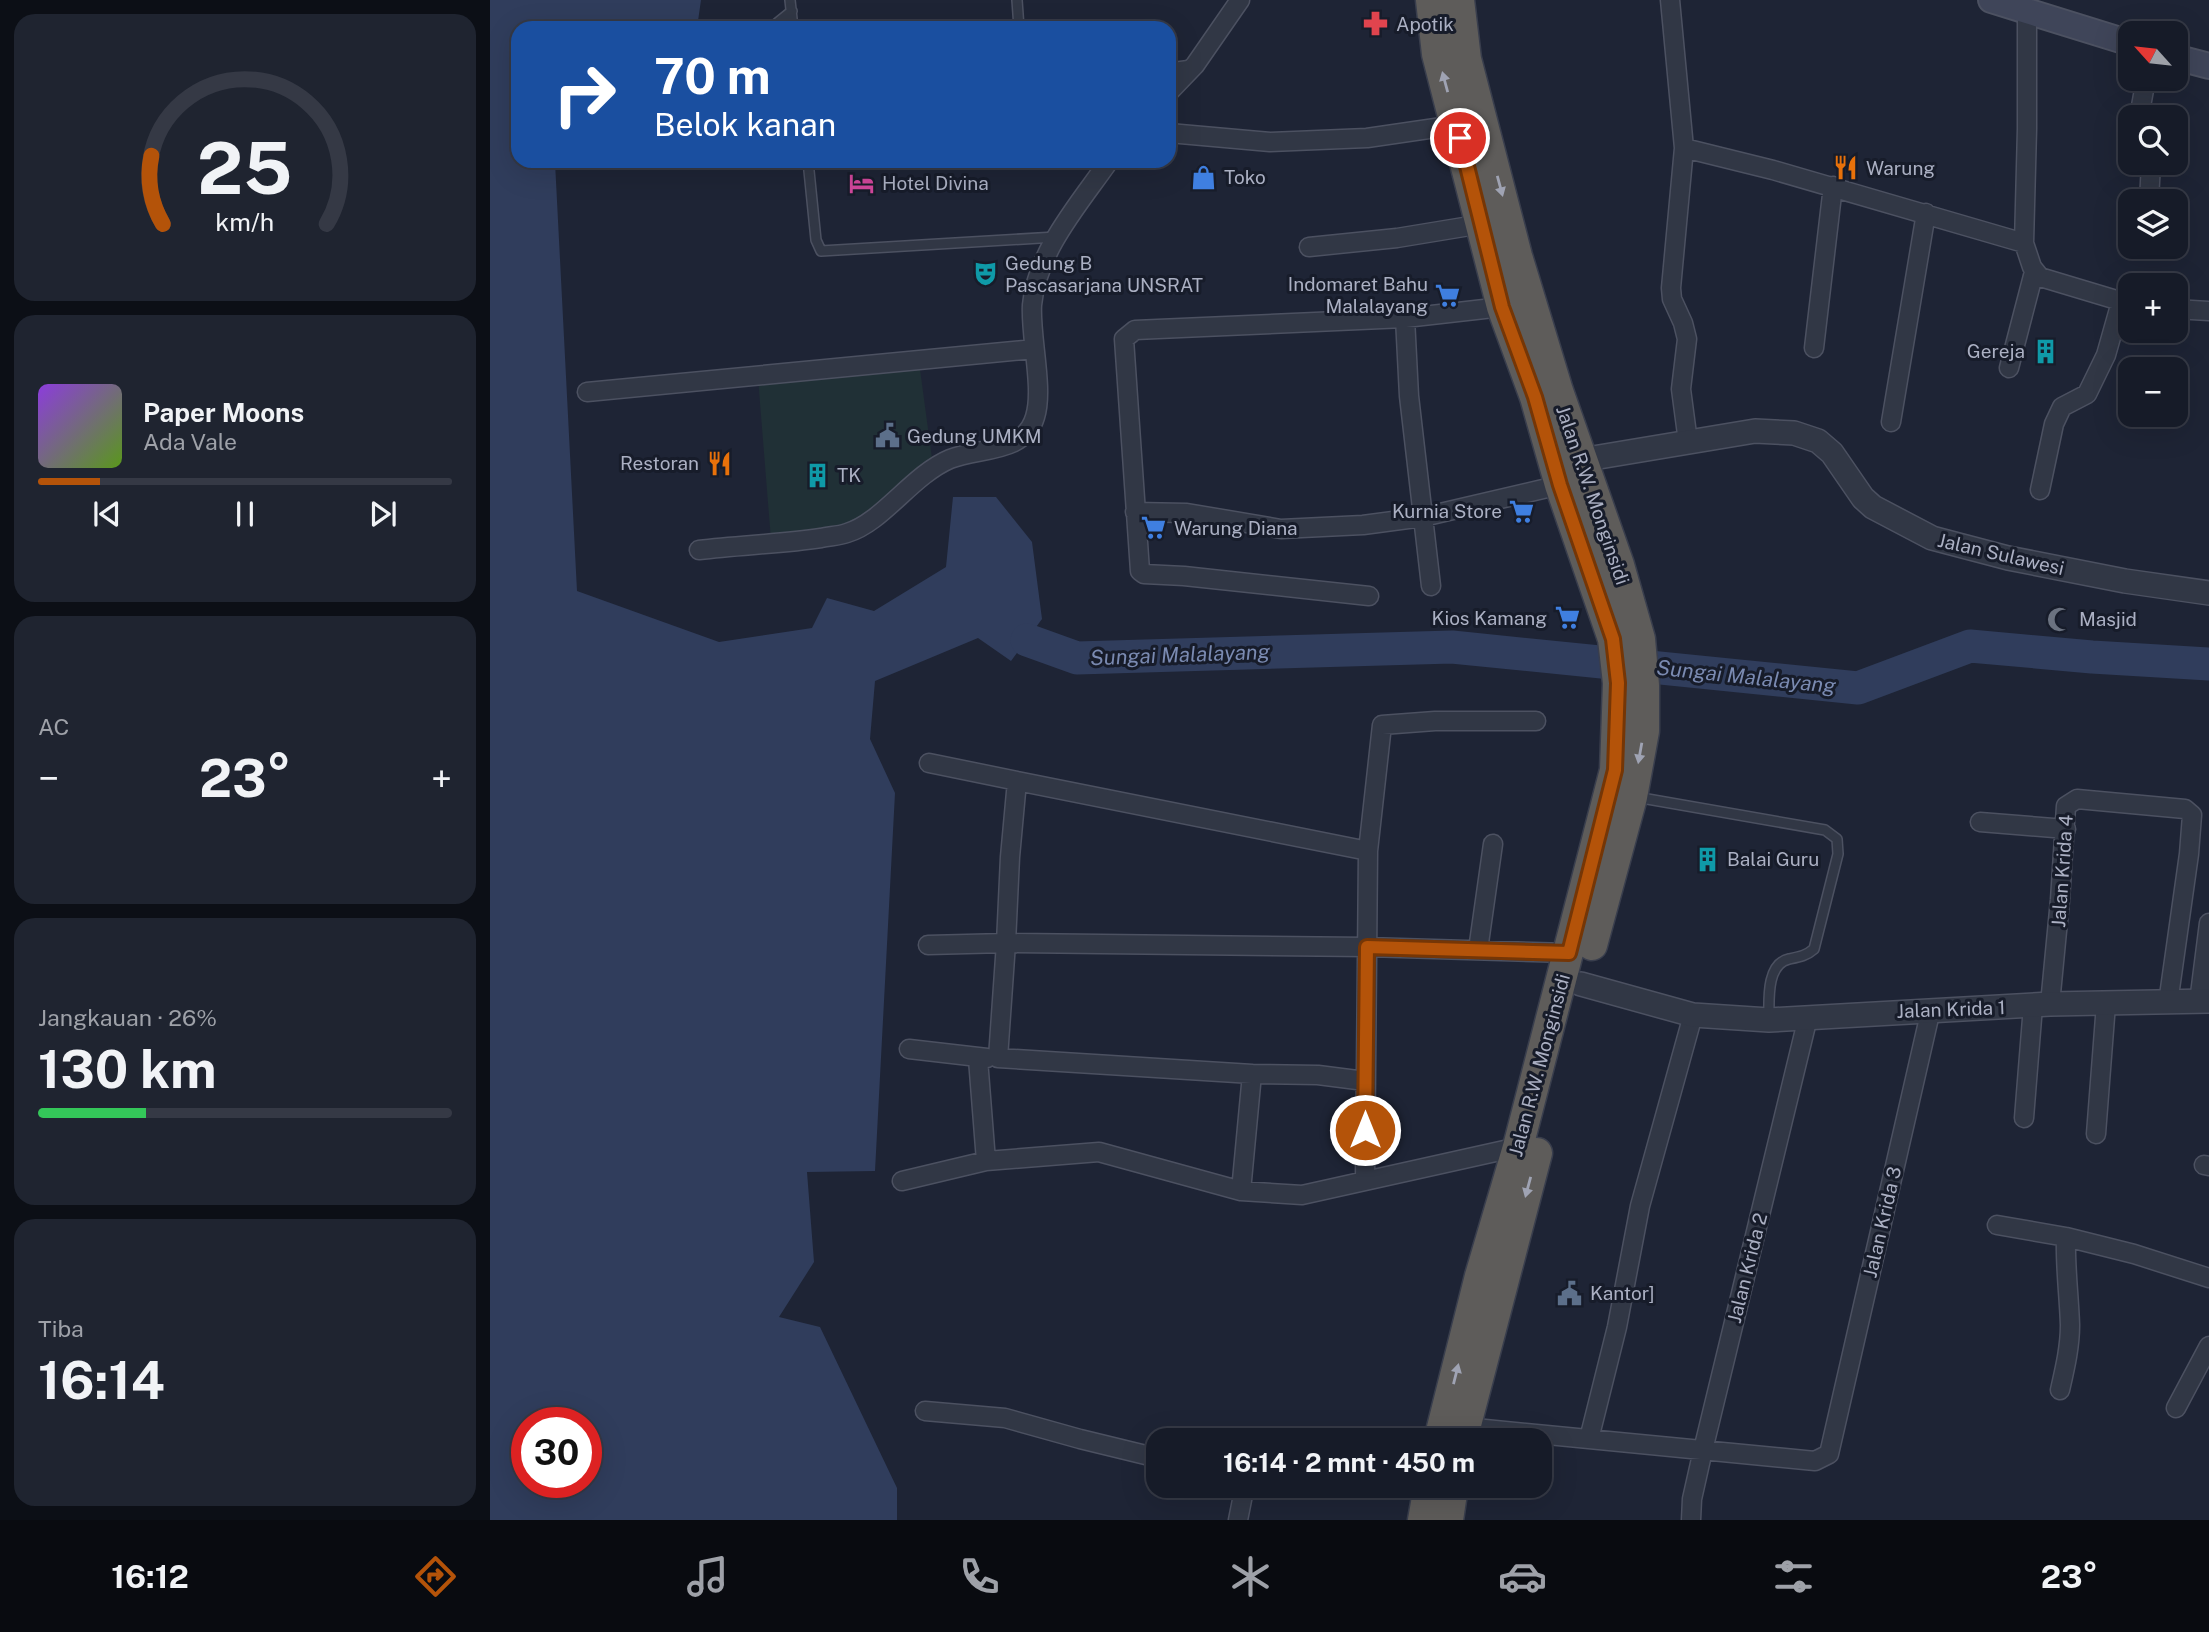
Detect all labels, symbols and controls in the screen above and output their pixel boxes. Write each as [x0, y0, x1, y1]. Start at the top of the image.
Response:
pharmacy icon: Apotik [1362, 10, 1390, 38]
place label: Apotik [1396, 13, 1454, 35]
north arrow [2118, 21, 2188, 91]
map controls [2118, 21, 2188, 427]
text: 70 m [654, 47, 771, 105]
icon: right [539, 49, 630, 140]
one-way arrow [1439, 71, 1449, 92]
button: search [2118, 105, 2188, 175]
text: Belok kanan [654, 106, 836, 143]
pin [1430, 108, 1490, 168]
icon: arrive [1441, 119, 1479, 157]
text: 25 [197, 125, 293, 210]
restaurant icon: Warung [1832, 154, 1860, 182]
place label: Warung [1866, 157, 1935, 179]
shop icon: Toko [1190, 163, 1218, 191]
place label: Toko [1224, 166, 1266, 188]
hotel icon: Hotel Divina [848, 169, 876, 197]
place label: Hotel Divina [882, 172, 989, 194]
one-way arrow [1495, 175, 1506, 197]
button: layers [2118, 189, 2188, 259]
text: km/h [216, 206, 274, 236]
place label: Gedung B Pascasarjana UNSRAT [1005, 252, 1203, 296]
theatre icon: Gedung B Pascasarjana UNSRAT [971, 260, 999, 288]
place label: Indomaret Bahu Malalayang [1288, 273, 1428, 317]
button: + [2118, 273, 2188, 343]
supermarket icon: Indomaret Bahu Malalayang [1434, 281, 1462, 309]
building icon: Gereja [2031, 337, 2059, 365]
place label: Gereja [1967, 340, 2025, 362]
button: − [2118, 357, 2188, 427]
text: Paper Moons [143, 397, 304, 428]
street label: Jalan R.W. Monginsidi [1552, 402, 1634, 588]
public building icon: Gedung UMKM [873, 422, 901, 450]
place label: Gedung UMKM [907, 425, 1042, 447]
text: Ada Vale [143, 428, 237, 455]
restaurant icon: Restoran [705, 449, 733, 477]
place label: Restoran [620, 452, 699, 474]
building icon: TK [803, 461, 831, 489]
place label: TK [837, 464, 861, 486]
icon: previous [88, 495, 126, 533]
icon: pause [226, 495, 264, 533]
icon: next [364, 495, 402, 533]
supermarket icon: Kurnia Store [1508, 497, 1536, 525]
place label: Kurnia Store [1392, 500, 1502, 522]
supermarket icon: Warung Diana [1140, 514, 1168, 542]
place label: Warung Diana [1174, 517, 1298, 539]
street label: Jalan Sulawesi [1936, 529, 2066, 579]
supermarket icon: Kios Kamang [1553, 604, 1581, 632]
mosque icon: Masjid [2045, 605, 2073, 633]
place label: Kios Kamang [1431, 607, 1547, 629]
place label: Masjid [2079, 608, 2137, 630]
water label: Sungai Malalayang [1090, 639, 1271, 670]
water label: Sungai Malalayang [1655, 655, 1837, 698]
text: AC [38, 713, 69, 740]
one-way arrow [1634, 742, 1645, 764]
text: 23° [199, 748, 291, 809]
text: − [38, 756, 59, 801]
text: + [431, 756, 452, 801]
street label: Jalan Krida 4 [2047, 814, 2077, 928]
building icon: Balai Guru [1693, 845, 1721, 873]
place label: Balai Guru [1727, 848, 1819, 870]
street label: Jalan R.W. Monginsidi [1504, 971, 1574, 1159]
street label: Jalan Krida 1 [1896, 996, 2006, 1022]
text: Jangkauan · 26% [38, 1004, 217, 1031]
text: 130 km [38, 1039, 217, 1100]
position arrow [1328, 1093, 1402, 1167]
street label: Jalan Krida 3 [1859, 1164, 1905, 1280]
one-way arrow [1522, 1176, 1533, 1198]
street label: Jalan Krida 2 [1723, 1211, 1771, 1325]
public building icon: Kantor] [1556, 1279, 1584, 1307]
place label: Kantor] [1590, 1282, 1655, 1304]
text: Tiba [38, 1315, 84, 1342]
text: 16:14 [38, 1350, 165, 1411]
one-way arrow [1450, 1363, 1461, 1385]
speed limit sign: 30 [511, 1407, 602, 1498]
text: 16:14 · 2 mnt · 450 m [1223, 1447, 1475, 1478]
icon: directions [411, 1552, 460, 1601]
icon: music [683, 1552, 732, 1601]
icon: phone [955, 1552, 1004, 1601]
icon: climate [1226, 1552, 1275, 1601]
icon: car [1498, 1552, 1547, 1601]
icon: filters [1769, 1552, 1818, 1601]
text: 16:12 [111, 1558, 189, 1595]
text: 23° [2041, 1558, 2098, 1595]

